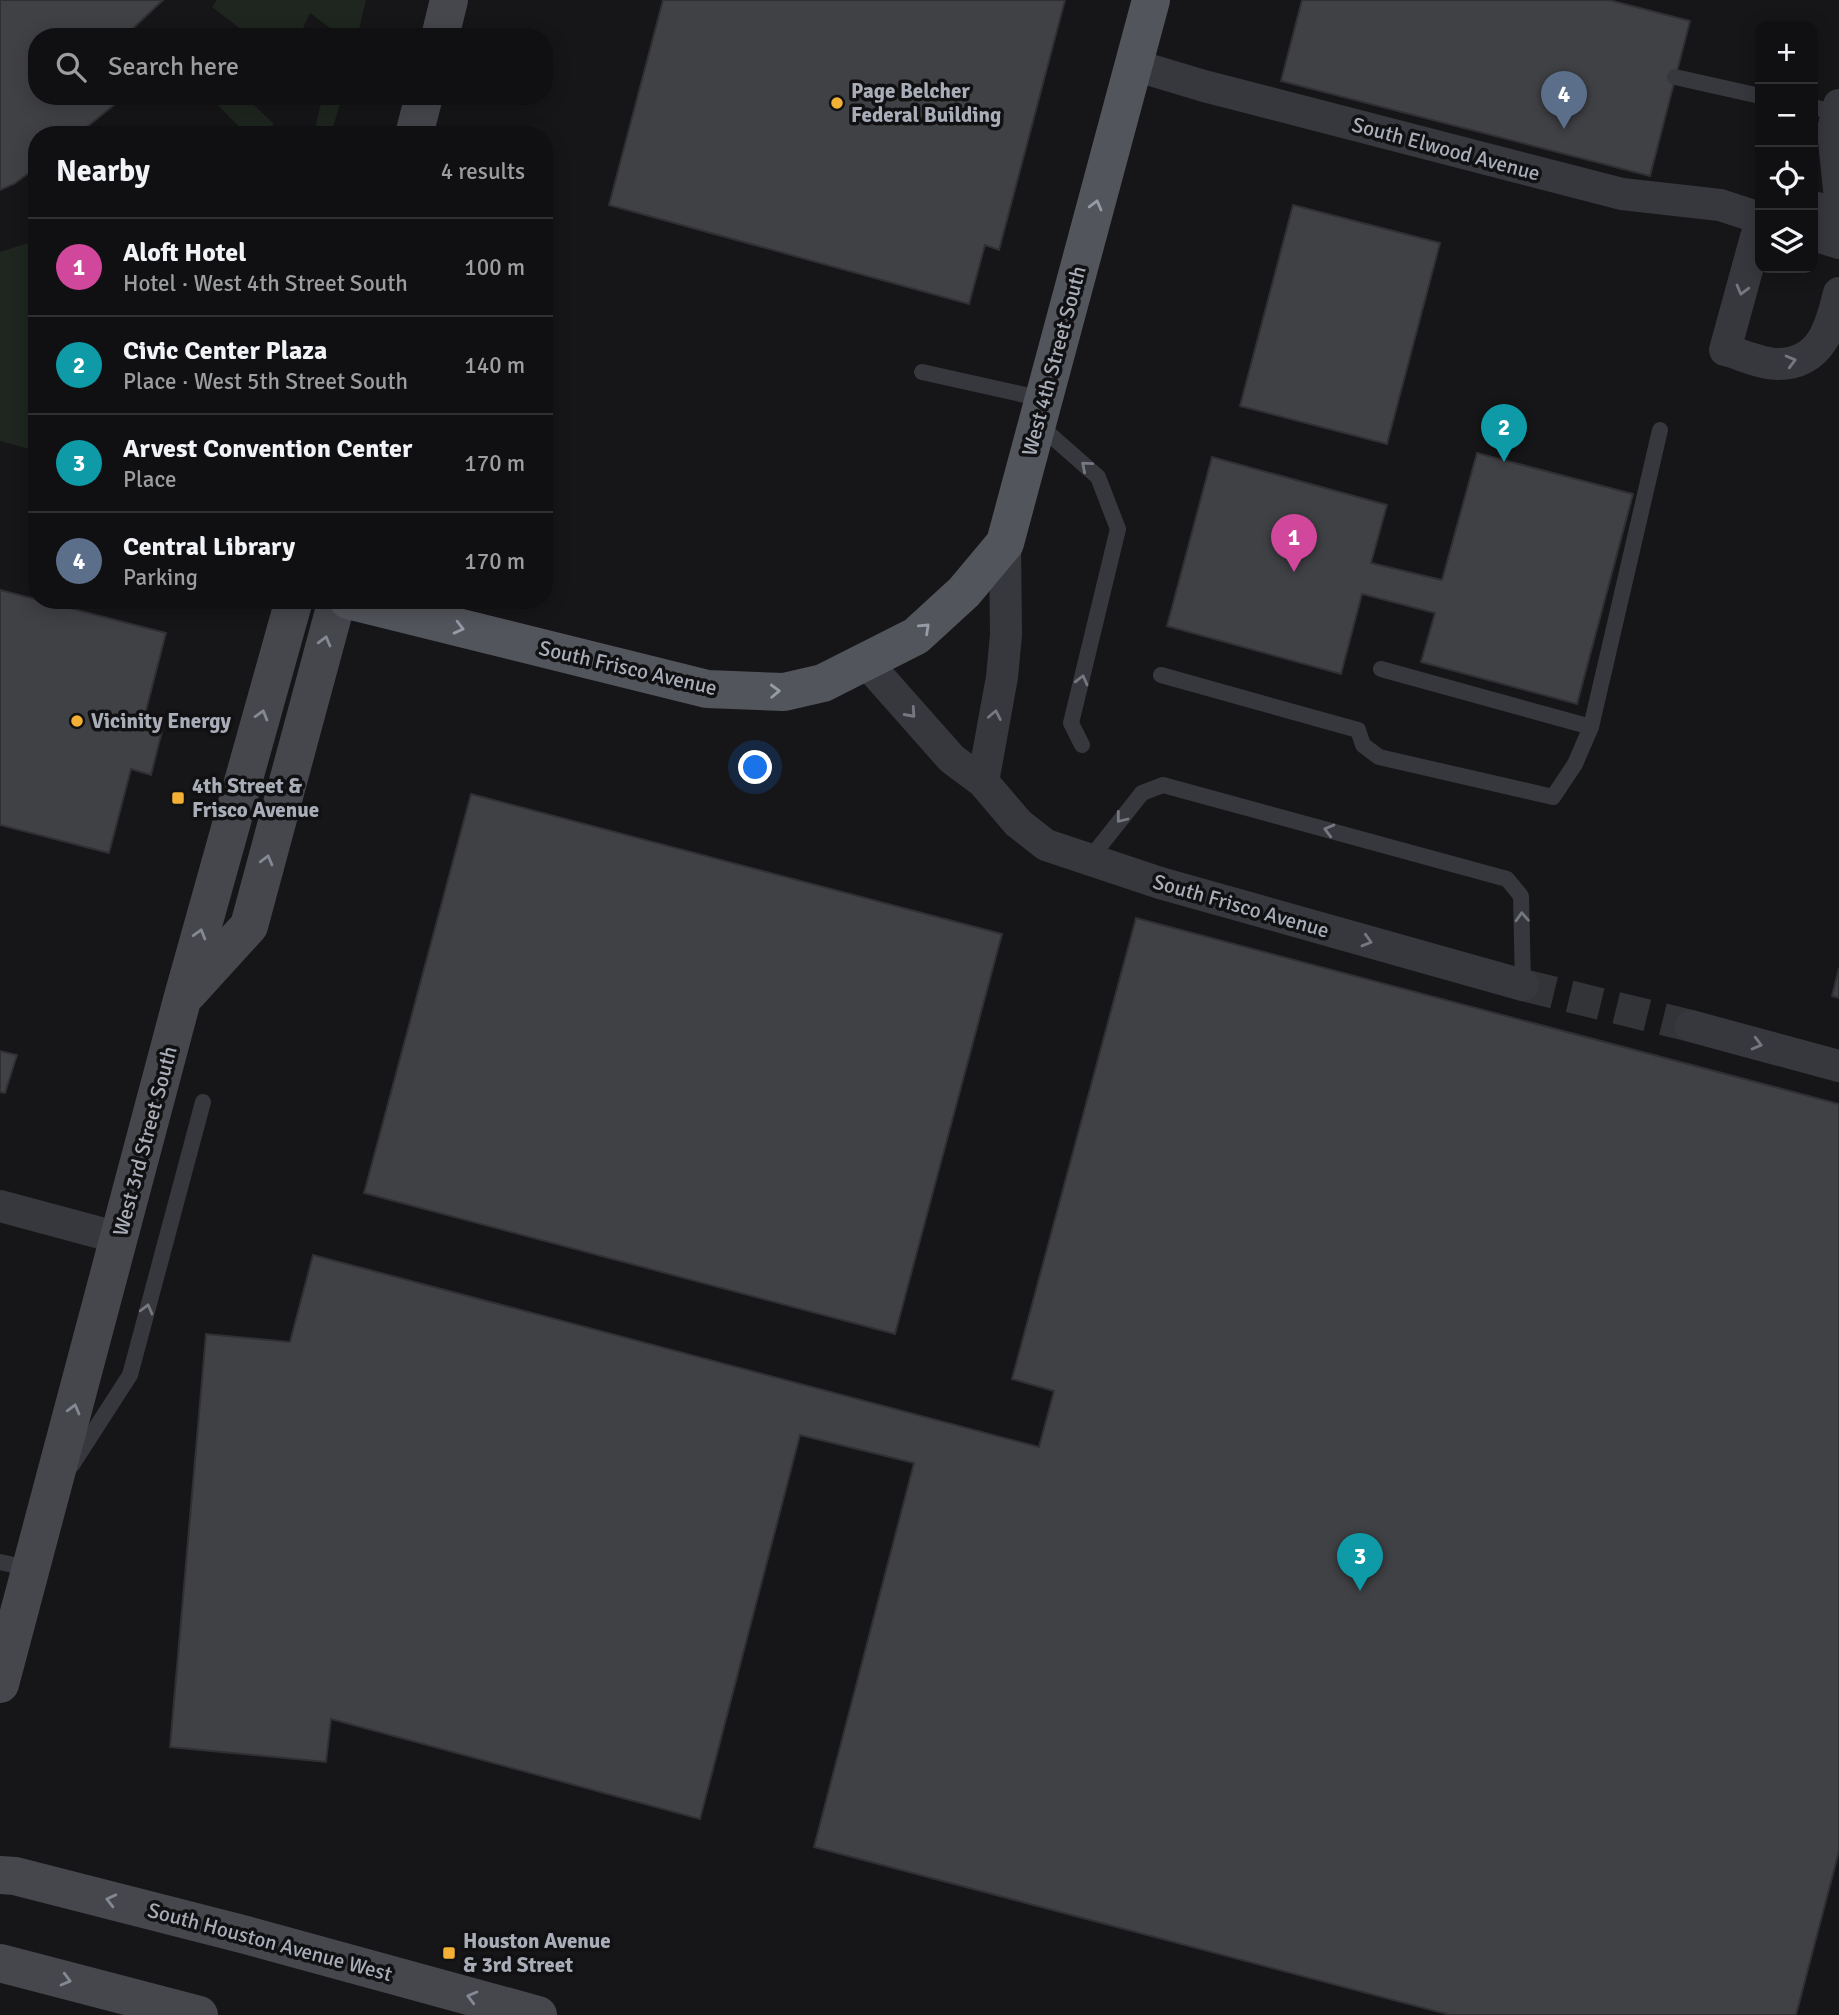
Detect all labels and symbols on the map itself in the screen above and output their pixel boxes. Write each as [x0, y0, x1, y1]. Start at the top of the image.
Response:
pin: 4 [1541, 71, 1587, 129]
place label: Page Belcher Federal Building [851, 78, 1001, 128]
marker: Page Belcher Federal Building [829, 95, 845, 111]
street label: South Elwood Avenue [1349, 111, 1543, 187]
one-way arrow [1087, 199, 1102, 211]
street label: West 4th Street South [1016, 263, 1092, 459]
one-way arrow [1736, 284, 1750, 296]
one-way arrow [1784, 355, 1796, 369]
pin: 2 [1481, 404, 1527, 462]
one-way arrow [1081, 462, 1094, 474]
pin: 1 [1271, 514, 1317, 572]
one-way arrow [453, 620, 465, 634]
one-way arrow [917, 624, 930, 636]
one-way arrow [317, 635, 332, 647]
street label: South Frisco Avenue [536, 635, 720, 701]
one-way arrow [1074, 674, 1088, 686]
one-way arrow [770, 684, 781, 699]
one-way arrow [903, 705, 915, 718]
place label: Vicinity Energy [91, 708, 232, 734]
one-way arrow [254, 709, 268, 721]
one-way arrow [987, 709, 1002, 721]
marker: Vicinity Energy [69, 713, 85, 729]
your location [738, 750, 772, 784]
place label: 4th Street & Frisco Avenue [192, 773, 319, 823]
marker: 4th Street & Frisco Avenue [170, 790, 186, 806]
one-way arrow [1116, 810, 1129, 823]
one-way arrow [1323, 824, 1335, 838]
one-way arrow [259, 855, 273, 867]
street label: South Frisco Avenue [1150, 868, 1332, 944]
one-way arrow [1515, 911, 1530, 922]
one-way arrow [192, 928, 207, 940]
one-way arrow [1361, 933, 1373, 948]
one-way arrow [1750, 1035, 1762, 1050]
street label: West 3rd Street South [107, 1043, 183, 1239]
one-way arrow [139, 1303, 154, 1315]
one-way arrow [66, 1403, 80, 1415]
pin: 3 [1337, 1533, 1383, 1591]
one-way arrow [105, 1894, 117, 1908]
street label: South Houston Avenue West [145, 1897, 395, 1987]
place label: Houston Avenue & 3rd Street [463, 1928, 611, 1978]
marker: Houston Avenue & 3rd Street [441, 1945, 457, 1961]
one-way arrow [60, 1972, 72, 1986]
one-way arrow [467, 1991, 479, 2005]

